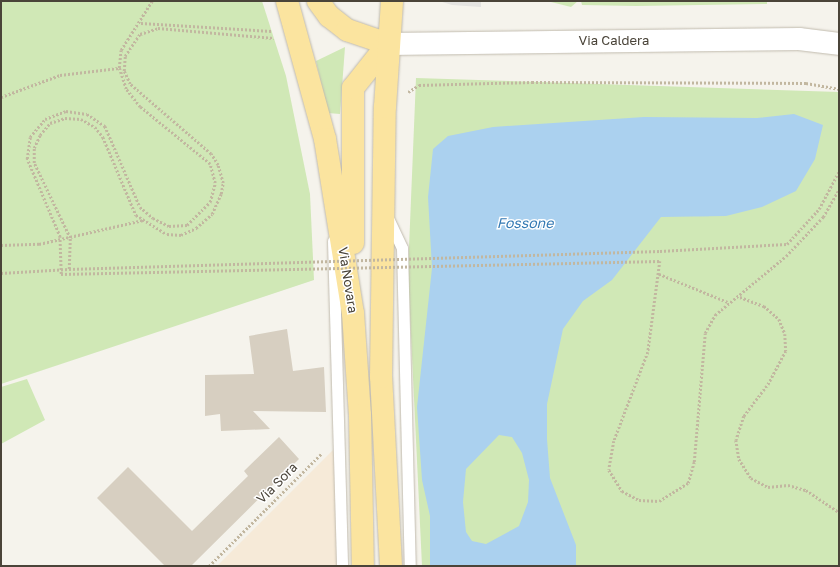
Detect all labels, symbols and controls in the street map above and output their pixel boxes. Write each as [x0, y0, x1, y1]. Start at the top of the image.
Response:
street label: Via Caldera [579, 32, 649, 48]
water label: Fossone [497, 215, 553, 231]
street label: Via Novara [335, 246, 361, 314]
street label: Via Sora [253, 459, 301, 507]

